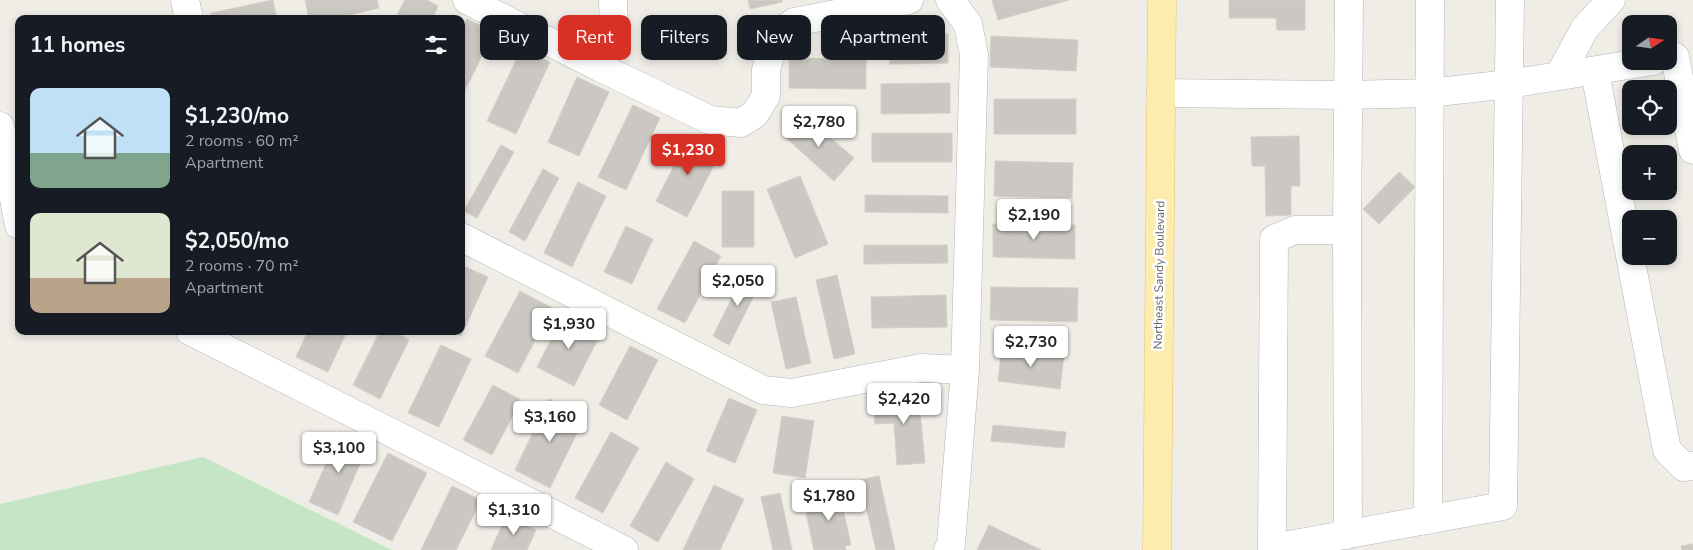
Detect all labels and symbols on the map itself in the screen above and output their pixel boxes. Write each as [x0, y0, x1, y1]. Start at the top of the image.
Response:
north arrow [1622, 15, 1678, 70]
pin: $2,780 [778, 106, 860, 148]
pin: $1,230 [647, 134, 729, 176]
pin: $2,190 [993, 198, 1075, 241]
street label: Northeast Sandy Boulevard [1150, 201, 1168, 349]
pin: $2,050 [697, 264, 779, 307]
pin: $1,930 [528, 308, 610, 350]
pin: $2,730 [990, 326, 1072, 368]
pin: $2,420 [863, 382, 945, 425]
pin: $3,160 [509, 400, 591, 443]
pin: $3,100 [298, 432, 380, 474]
pin: $1,780 [788, 480, 870, 522]
pin: $1,310 [473, 494, 555, 536]

